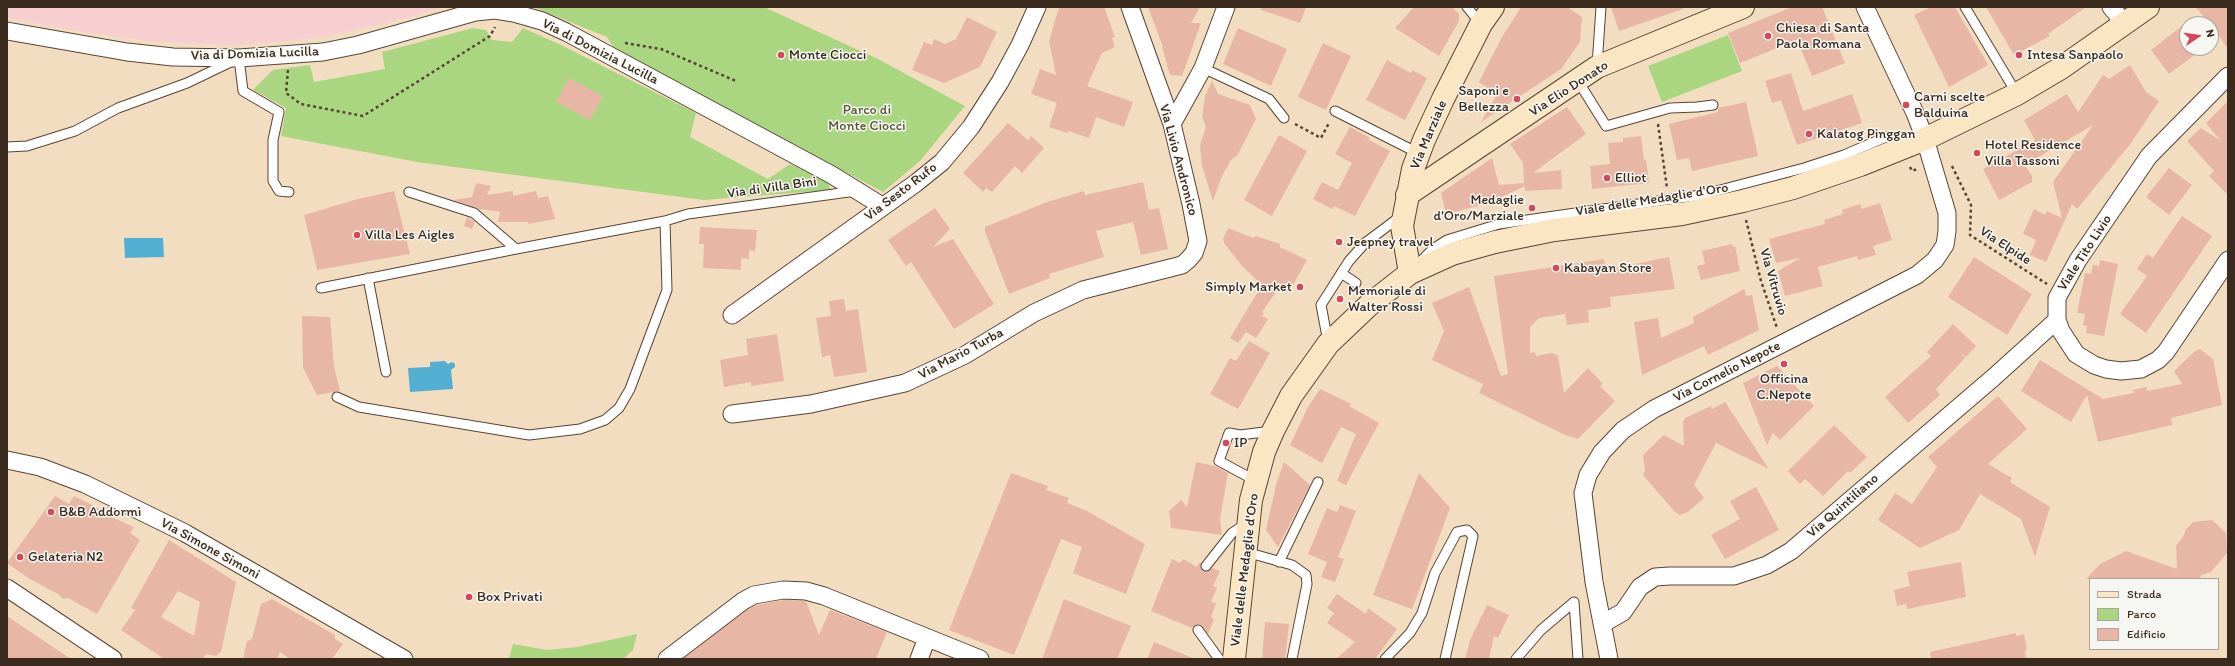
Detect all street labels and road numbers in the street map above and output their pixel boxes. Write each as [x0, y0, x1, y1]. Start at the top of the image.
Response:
street label: Via di Domizia Lucilla [539, 15, 661, 89]
street label: Via di Domizia Lucilla [190, 43, 320, 65]
street label: Via Elio Donato [1526, 57, 1612, 121]
street label: Via Marziale [1407, 98, 1451, 172]
street label: Via Livio Andronico [1155, 102, 1201, 218]
street label: Via Sesto Rufo [861, 159, 941, 225]
street label: Via di Villa Bini [726, 173, 818, 203]
street label: Viale delle Medaglie d'Oro [1574, 180, 1730, 220]
street label: Viale Tito Livio [2054, 212, 2116, 294]
street label: Via Elpide [1976, 223, 2034, 269]
street label: Via Vitruvio [1755, 246, 1791, 318]
street label: Via Mario Turba [916, 325, 1006, 383]
street label: Via Cornelio Nepote [1671, 338, 1783, 406]
street label: Via Quintiliano [1804, 470, 1882, 542]
street label: Viale delle Medaglie d'Oro [1227, 492, 1263, 648]
street label: Via Simone Simoni [157, 515, 263, 583]

